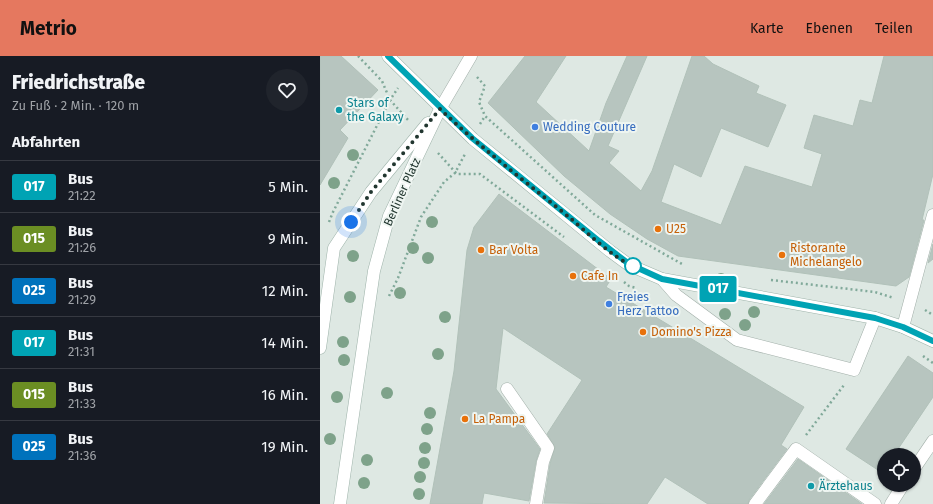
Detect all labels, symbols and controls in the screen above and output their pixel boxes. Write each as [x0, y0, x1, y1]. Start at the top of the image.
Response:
text: Metrio [20, 17, 77, 40]
text: Karte [750, 20, 784, 37]
text: Ebenen [806, 20, 853, 37]
text: Teilen [875, 20, 913, 37]
button: heart [266, 69, 308, 111]
text: Friedrichstraße [12, 71, 145, 94]
place label: Stars of the Galaxy [347, 96, 404, 124]
text: Zu Fuß · 2 Min. · 120 m [12, 98, 139, 113]
marker: Stars of the Galaxy [334, 105, 344, 115]
place label: Wedding Couture [543, 120, 636, 134]
marker: Wedding Couture [530, 122, 540, 132]
text: Abfahrten [12, 133, 80, 151]
street label: Berliner Platz [381, 156, 423, 228]
text: Bus [68, 170, 93, 188]
text: 017 [24, 178, 44, 195]
text: 5 Min. [268, 178, 308, 196]
text: 21:22 [68, 188, 96, 203]
your location [341, 212, 361, 232]
text: Bus [68, 222, 93, 240]
place label: U25 [666, 222, 686, 236]
marker: U25 [653, 224, 663, 234]
text: 015 [23, 230, 45, 247]
text: 9 Min. [268, 230, 308, 248]
text: 21:26 [68, 240, 96, 255]
place label: Ristorante Michelangelo [790, 241, 862, 269]
place label: Bar Volta [489, 243, 538, 257]
marker: Bar Volta [476, 245, 486, 255]
marker: Ristorante Michelangelo [777, 250, 787, 260]
unlabelled marker [624, 257, 642, 275]
place label: Cafe In [581, 269, 618, 283]
marker: Cafe In [568, 271, 578, 281]
text: Bus [68, 274, 93, 292]
line badge: 017 [695, 276, 741, 302]
text: 017 [708, 280, 728, 297]
text: 025 [23, 282, 45, 299]
text: 12 Min. [262, 282, 308, 300]
place label: Freies Herz Tattoo [617, 290, 679, 318]
text: 21:29 [68, 292, 96, 307]
marker: Freies Herz Tattoo [604, 299, 614, 309]
place label: Domino's Pizza [651, 325, 732, 339]
text: Bus [68, 326, 93, 344]
marker: Domino's Pizza [638, 327, 648, 337]
text: 017 [24, 334, 44, 351]
text: 14 Min. [261, 334, 308, 352]
text: 21:31 [68, 344, 95, 359]
text: Bus [68, 378, 93, 396]
text: 015 [23, 386, 45, 403]
text: 16 Min. [261, 386, 308, 404]
text: 21:33 [68, 396, 96, 411]
place label: La Pampa [473, 412, 525, 426]
marker: La Pampa [460, 414, 470, 424]
text: Bus [68, 430, 93, 448]
text: 025 [23, 438, 45, 455]
text: 19 Min. [261, 438, 308, 456]
text: 21:36 [68, 448, 96, 463]
map controls [877, 448, 921, 492]
button: locate [877, 448, 921, 492]
place label: Ärztehaus [819, 478, 873, 493]
marker: Ärztehaus [806, 481, 816, 491]

